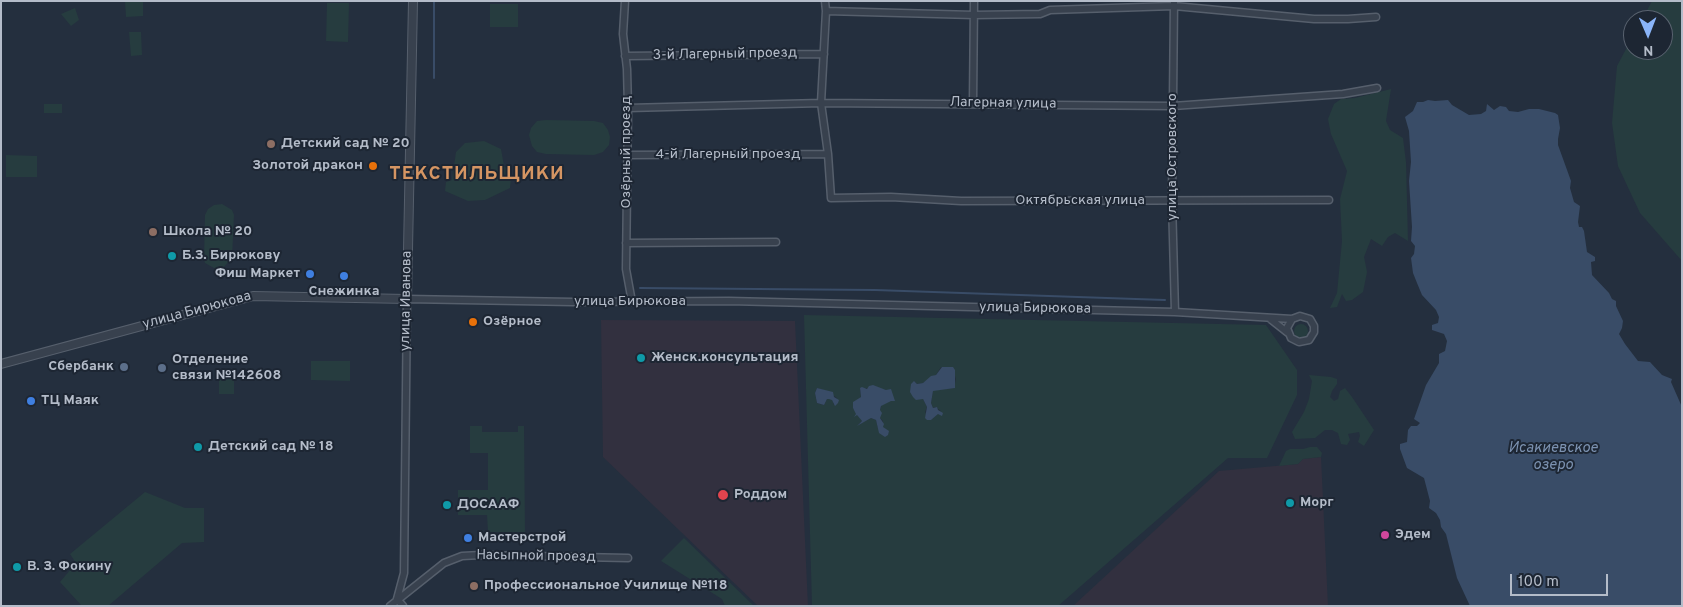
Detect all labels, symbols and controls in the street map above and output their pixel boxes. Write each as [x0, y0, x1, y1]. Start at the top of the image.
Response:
north arrow [1623, 10, 1673, 60]
text: N [1643, 41, 1653, 58]
street label: 3-й Лагерный проезд [653, 45, 797, 65]
street label: улица Островского [1165, 93, 1181, 221]
street label: Лагерная улица [949, 95, 1057, 113]
street label: Озёрный проезд [619, 96, 635, 208]
place label: Детский сад № 20 [281, 136, 410, 152]
marker: Детский сад № 20 [265, 138, 277, 150]
street label: 4-й Лагерный проезд [656, 147, 800, 163]
place label: Золотой дракон [252, 158, 363, 174]
marker: Золотой дракон [367, 160, 379, 172]
district label: ТЕКСТИЛЬЩИКИ [388, 164, 566, 186]
street label: Октябрьская улица [1015, 193, 1145, 209]
place label: Школа № 20 [163, 224, 252, 240]
marker: Школа № 20 [147, 226, 159, 238]
place label: Б.З. Бирюкову [182, 248, 280, 264]
marker: Б.З. Бирюкову [166, 250, 178, 262]
street label: улица Иванова [398, 251, 416, 351]
place label: Фиш Маркет [215, 266, 300, 282]
marker: Фиш Маркет [304, 268, 316, 280]
marker: Снежинка [338, 270, 350, 282]
place label: Снежинка [308, 284, 380, 300]
street label: улица Бирюкова [141, 288, 253, 334]
street label: улица Бирюкова [574, 294, 686, 310]
street label: улица Бирюкова [979, 300, 1091, 318]
place label: Озёрное [483, 314, 541, 330]
marker: Озёрное [467, 316, 479, 328]
place label: Женск.консультация [651, 350, 799, 366]
place label: Отделение связи №142608 [172, 352, 281, 384]
marker: Женск.консультация [635, 352, 647, 364]
place label: Сбербанк [48, 359, 114, 375]
marker: Сбербанк [118, 361, 130, 373]
marker: Отделение связи №142608 [156, 362, 168, 374]
place label: ТЦ Маяк [41, 393, 99, 409]
marker: ТЦ Маяк [25, 395, 37, 407]
place label: Детский сад № 18 [208, 439, 333, 455]
water label: Исакиевское озеро [1508, 440, 1598, 475]
marker: Детский сад № 18 [192, 441, 204, 453]
place label: Роддом [734, 487, 787, 503]
marker: Роддом [716, 488, 730, 502]
place label: Морг [1300, 495, 1334, 511]
place label: ДОСААФ [457, 497, 519, 513]
marker: Морг [1284, 497, 1296, 509]
marker: ДОСААФ [441, 499, 453, 511]
place label: Эдем [1395, 527, 1431, 543]
marker: Эдем [1379, 529, 1391, 541]
place label: Мастерстрой [478, 530, 566, 546]
marker: Мастерстрой [462, 532, 474, 544]
street label: Насыпной проезд [476, 548, 596, 566]
place label: В. З. Фокину [27, 559, 112, 575]
marker: В. З. Фокину [11, 561, 23, 573]
scale bar [1513, 564, 1610, 596]
text: 100 m [1518, 573, 1559, 592]
place label: Профессиональное Училище №118 [484, 578, 727, 594]
marker: Профессиональное Училище №118 [468, 580, 480, 592]

